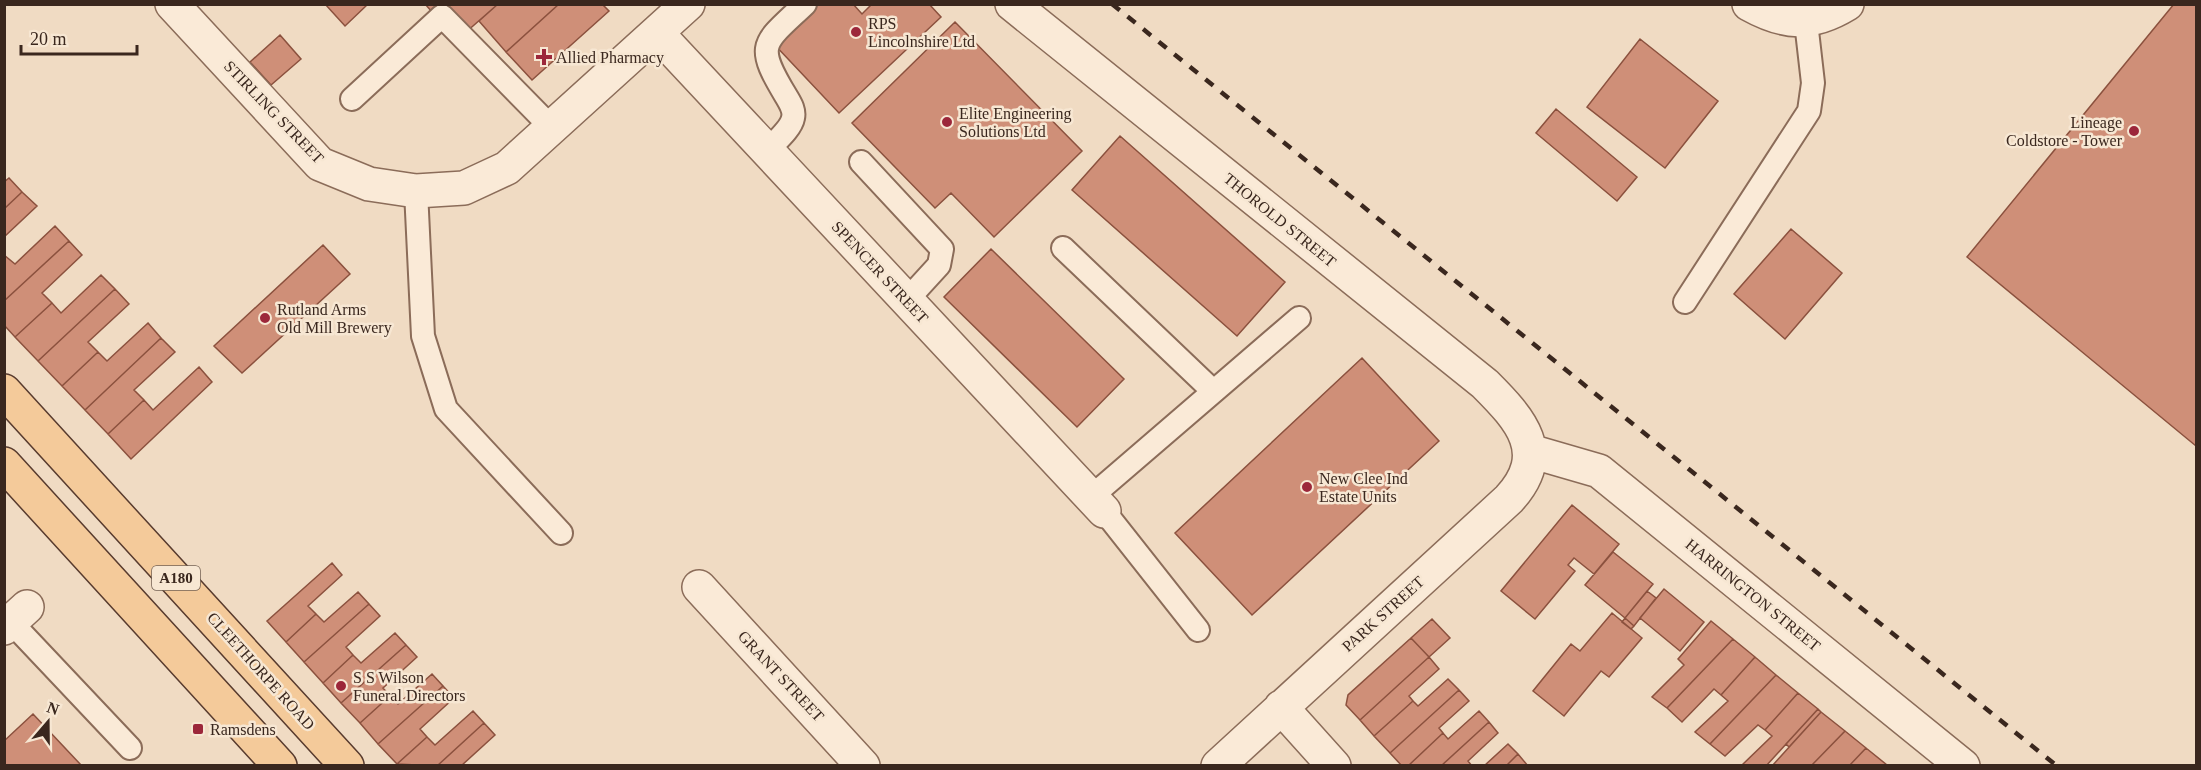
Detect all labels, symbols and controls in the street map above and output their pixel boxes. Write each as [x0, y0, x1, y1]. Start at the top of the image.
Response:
place label: RPS Lincolnshire Ltd [868, 15, 975, 50]
scale bar [21, 18, 136, 56]
marker: RPS Lincolnshire Ltd [849, 25, 863, 39]
text: 20 m [30, 29, 67, 49]
place label: Allied Pharmacy [556, 49, 664, 67]
marker: Allied Pharmacy [537, 50, 551, 64]
street label: STIRLING STREET [221, 57, 327, 167]
place label: Elite Engineering Solutions Ltd [959, 105, 1071, 140]
place label: Lineage Coldstore - Tower [2006, 114, 2123, 149]
marker: Elite Engineering Solutions Ltd [940, 115, 954, 129]
marker: Lineage Coldstore - Tower [2127, 124, 2141, 138]
street label: THOROLD STREET [1221, 170, 1340, 271]
street label: SPENCER STREET [828, 218, 932, 327]
place label: Rutland Arms Old Mill Brewery [277, 301, 392, 337]
marker: Rutland Arms Old Mill Brewery [258, 311, 272, 325]
place label: New Clee Ind Estate Units [1319, 470, 1408, 505]
marker: New Clee Ind Estate Units [1300, 480, 1314, 494]
street label: HARRINGTON STREET [1682, 535, 1824, 655]
road number: A180 [152, 566, 200, 590]
street label: PARK STREET [1339, 573, 1427, 655]
street label: CLEETHORPE ROAD [204, 609, 318, 733]
street label: GRANT STREET [735, 627, 827, 725]
place label: S S Wilson Funeral Directors [353, 669, 465, 704]
marker: S S Wilson Funeral Directors [334, 679, 348, 693]
north arrow [18, 692, 78, 752]
text: N [45, 698, 62, 718]
place label: Ramsdens [210, 721, 276, 738]
marker: Ramsdens [191, 722, 205, 736]

